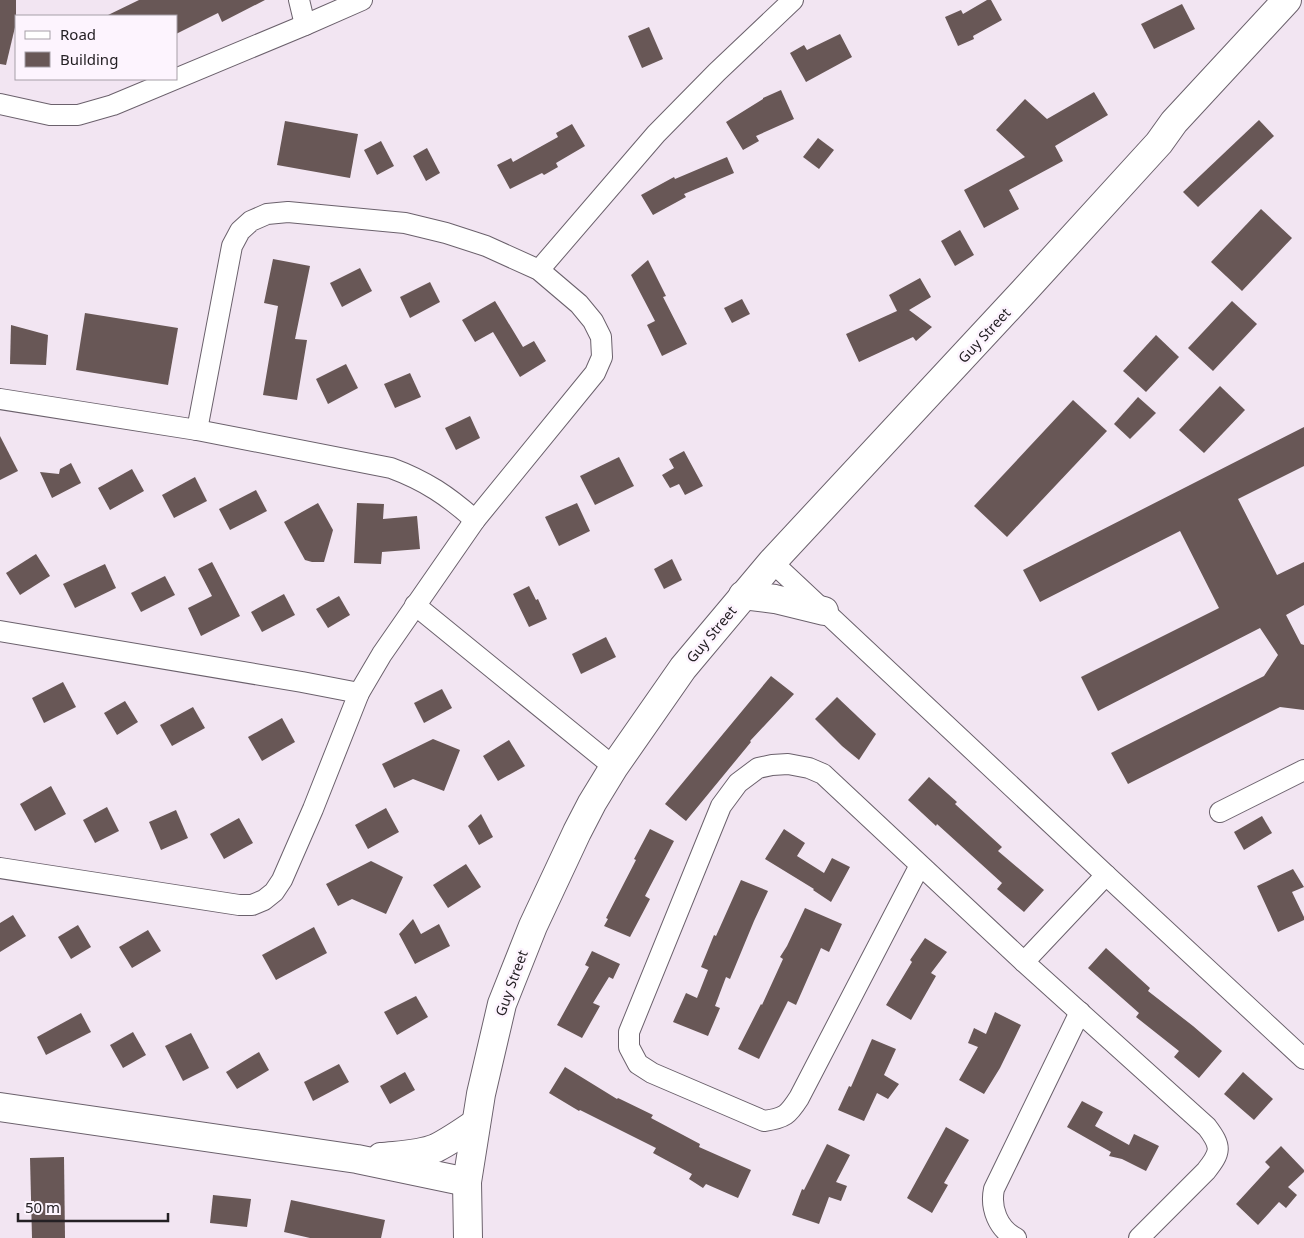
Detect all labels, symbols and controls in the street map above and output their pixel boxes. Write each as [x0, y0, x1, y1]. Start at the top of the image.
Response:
legend [15, 15, 178, 80]
text: Road [60, 24, 96, 44]
text: Building [60, 49, 118, 69]
street label: Guy Street [954, 303, 1014, 367]
street label: Guy Street [682, 602, 740, 666]
street label: Guy Street [490, 947, 532, 1019]
scale bar [18, 1190, 168, 1222]
text: 50 m [25, 1197, 60, 1217]

